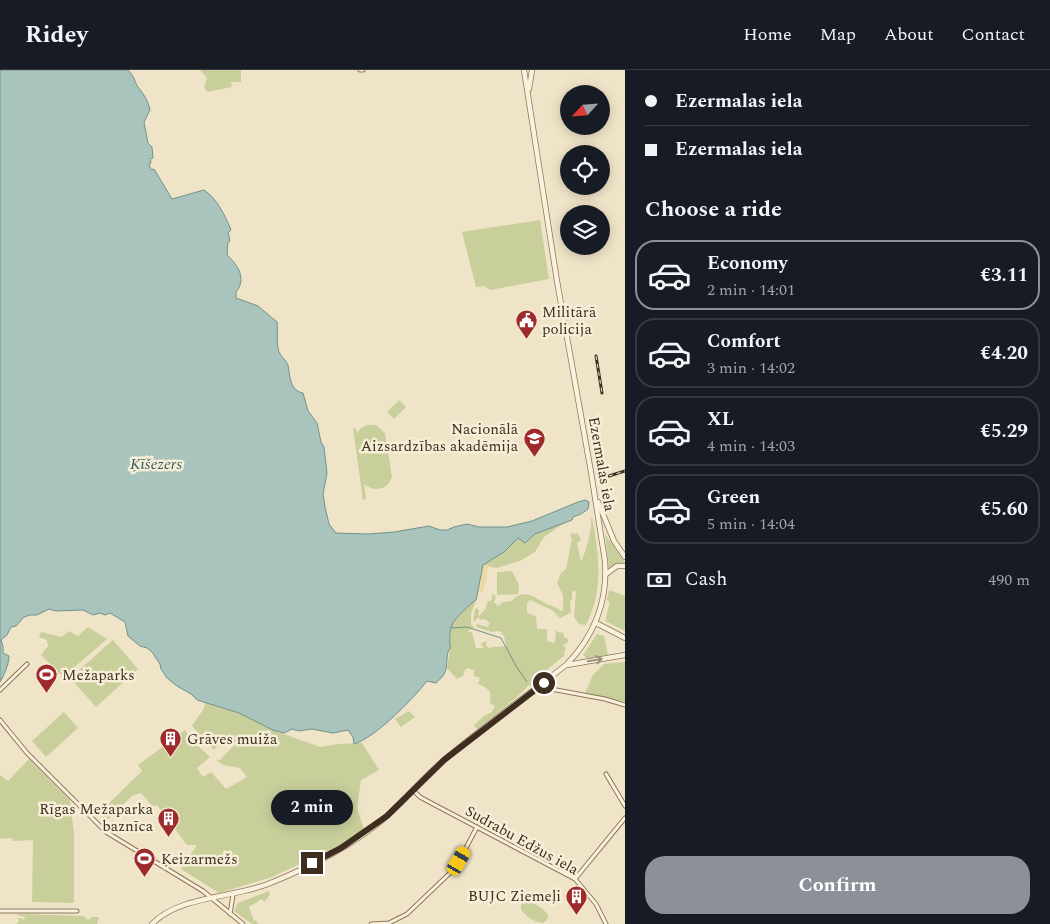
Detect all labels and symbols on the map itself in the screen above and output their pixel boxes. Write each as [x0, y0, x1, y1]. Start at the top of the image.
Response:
north arrow [560, 85, 610, 135]
place label: Militārā policija [542, 301, 597, 341]
public building icon: Militārā policija [514, 309, 538, 340]
street label: Ezermalas iela [582, 415, 621, 514]
place label: Nacionālā Aizsardzības akadēmija [361, 418, 519, 458]
school or university icon: Nacionālā Aizsardzības akadēmija [522, 426, 546, 457]
water label: Ķīšezers [130, 452, 182, 476]
one-way arrow [587, 654, 603, 664]
sports icon: Mežaparks [34, 663, 58, 694]
place label: Mežaparks [62, 664, 135, 687]
route start [533, 672, 555, 694]
building icon: Grāves muiža [159, 727, 183, 758]
place label: Grāves muiža [187, 728, 278, 751]
callout: 2 min [271, 790, 353, 826]
place label: Rīgas Mežaparka baznīca [39, 798, 154, 838]
street label: Sudrabu Edžus iela [461, 800, 583, 881]
building icon: Rīgas Mežaparka baznīca [157, 806, 181, 837]
car [445, 844, 472, 878]
sports icon: Ķeizarmežs [133, 847, 157, 878]
place label: Ķeizarmežs [161, 848, 238, 871]
route end [301, 852, 323, 874]
building icon: BUJC Ziemeļi [565, 884, 589, 915]
place label: BUJC Ziemeļi [468, 885, 561, 908]

